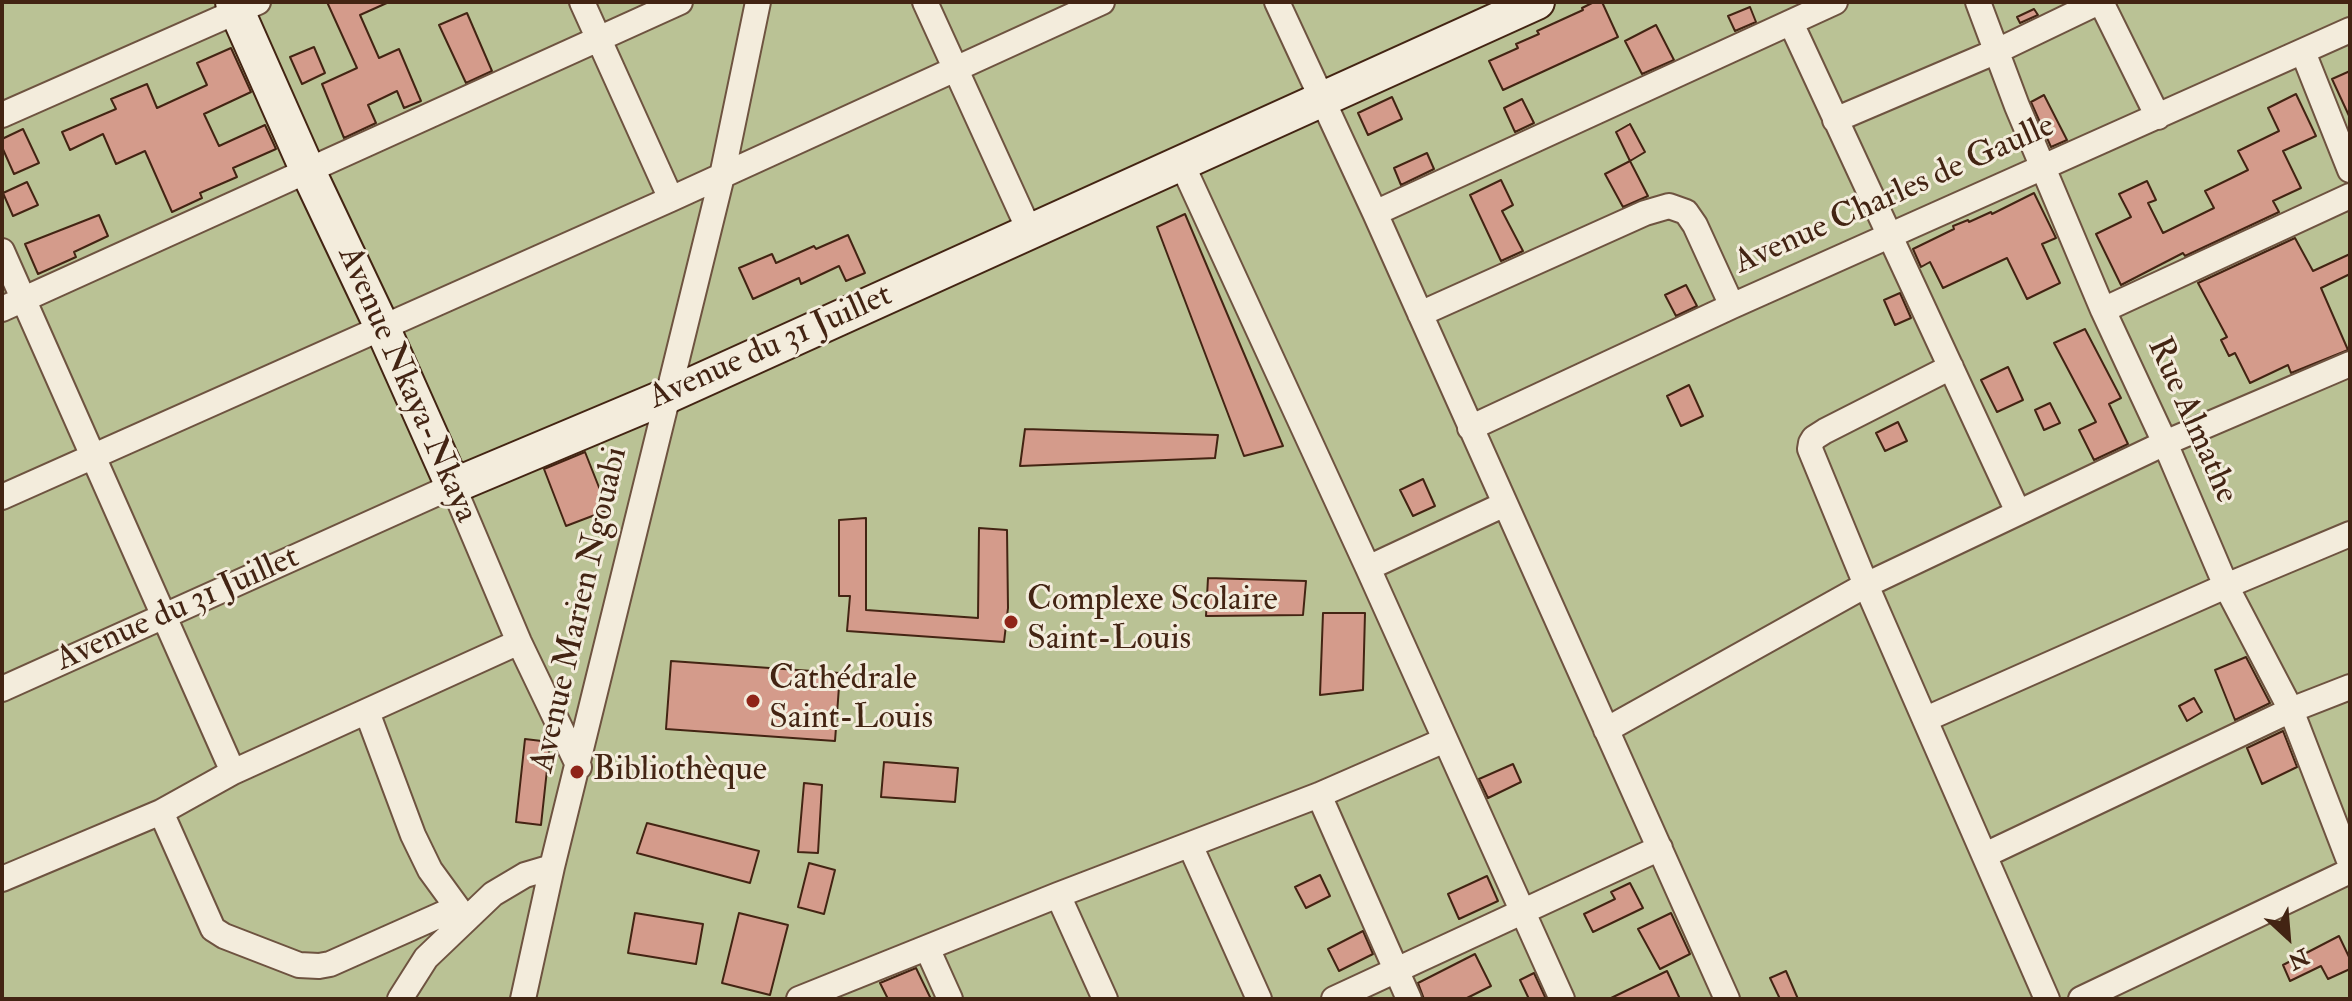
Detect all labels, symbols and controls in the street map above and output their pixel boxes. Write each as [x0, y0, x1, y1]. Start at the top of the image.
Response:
street label: Avenue Charles de Gaulle [1729, 107, 2061, 285]
street label: Avenue Nkaya-Nkaya [327, 241, 485, 529]
street label: Avenue du 31 Juillet [643, 276, 899, 420]
street label: Rue Almathe [2136, 332, 2246, 510]
street label: Avenue Marien Ngouabi [524, 443, 638, 777]
street label: Avenue du 31 Juillet [50, 538, 306, 682]
place label: Complexe Scolaire Saint-Louis [1027, 582, 1278, 662]
marker: Complexe Scolaire Saint-Louis [1002, 613, 1020, 631]
place label: Cathédrale Saint-Louis [769, 661, 933, 740]
marker: Cathédrale Saint-Louis [744, 692, 762, 710]
place label: Bibliothèque [593, 752, 767, 792]
marker: Bibliothèque [568, 763, 586, 781]
north arrow [2248, 897, 2328, 977]
text: N [2284, 942, 2314, 975]

